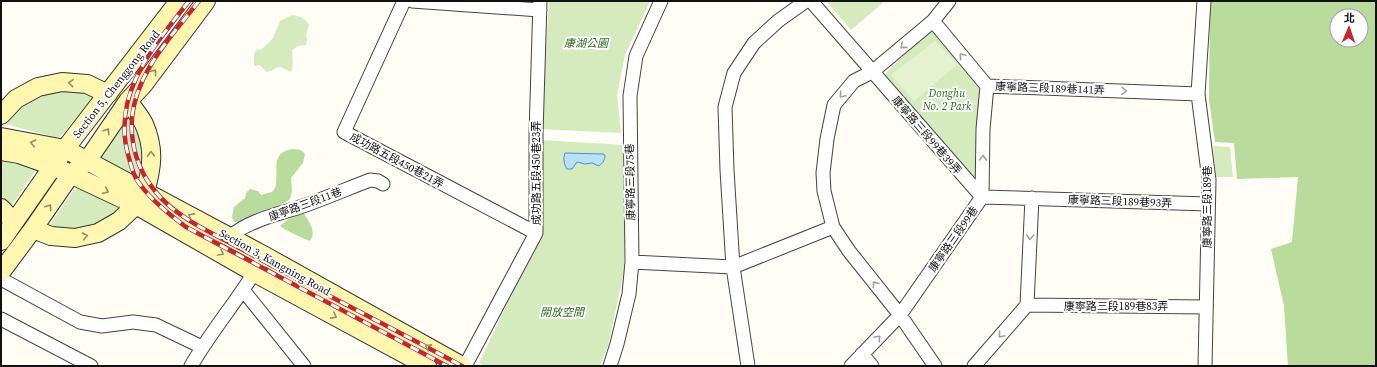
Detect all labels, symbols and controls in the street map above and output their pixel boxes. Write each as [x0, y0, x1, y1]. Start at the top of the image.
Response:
north arrow [1329, 8, 1369, 48]
text: 北 [1344, 11, 1355, 26]
street label: Section 5, Chenggong Road [70, 27, 164, 141]
park label: 康湖公園 [564, 36, 610, 51]
one-way arrow [901, 41, 908, 48]
one-way arrow [960, 53, 967, 60]
one-way arrow [149, 69, 156, 76]
one-way arrow [68, 79, 74, 88]
street label: 康寧路三段189巷141弄 [995, 79, 1105, 98]
park label: Donghu No. 2 Park [922, 86, 972, 114]
one-way arrow [1121, 87, 1127, 95]
one-way arrow [839, 91, 846, 98]
street label: 康寧路三段99巷39弄 [888, 93, 965, 178]
street label: 成功路五段450巷23弄 [529, 121, 544, 225]
one-way arrow [102, 128, 110, 135]
street label: 成功路五段450巷21弄 [347, 129, 446, 192]
one-way arrow [30, 139, 36, 148]
street label: 康寧路三段75巷 [622, 143, 639, 221]
one-way arrow [147, 151, 155, 157]
one-way arrow [979, 155, 987, 161]
street label: 康寧路三段189巷 [1200, 166, 1215, 248]
street label: 康寧路三段11巷 [266, 184, 344, 225]
one-way arrow [102, 186, 110, 194]
street label: 康寧路三段189巷93弄 [1068, 192, 1172, 211]
street label: 康寧路三段99巷 [925, 203, 982, 275]
one-way arrow [44, 204, 52, 211]
one-way arrow [188, 214, 195, 221]
street label: Section 3, Kangning Road [216, 226, 334, 300]
one-way arrow [82, 232, 88, 240]
one-way arrow [1026, 234, 1034, 240]
one-way arrow [216, 249, 224, 256]
one-way arrow [873, 281, 880, 289]
street label: 康寧路三段189巷83弄 [1064, 299, 1168, 314]
park label: 開放空間 [540, 305, 586, 320]
one-way arrow [330, 311, 338, 318]
one-way arrow [998, 330, 1005, 337]
one-way arrow [873, 335, 880, 342]
one-way arrow [424, 344, 432, 352]

